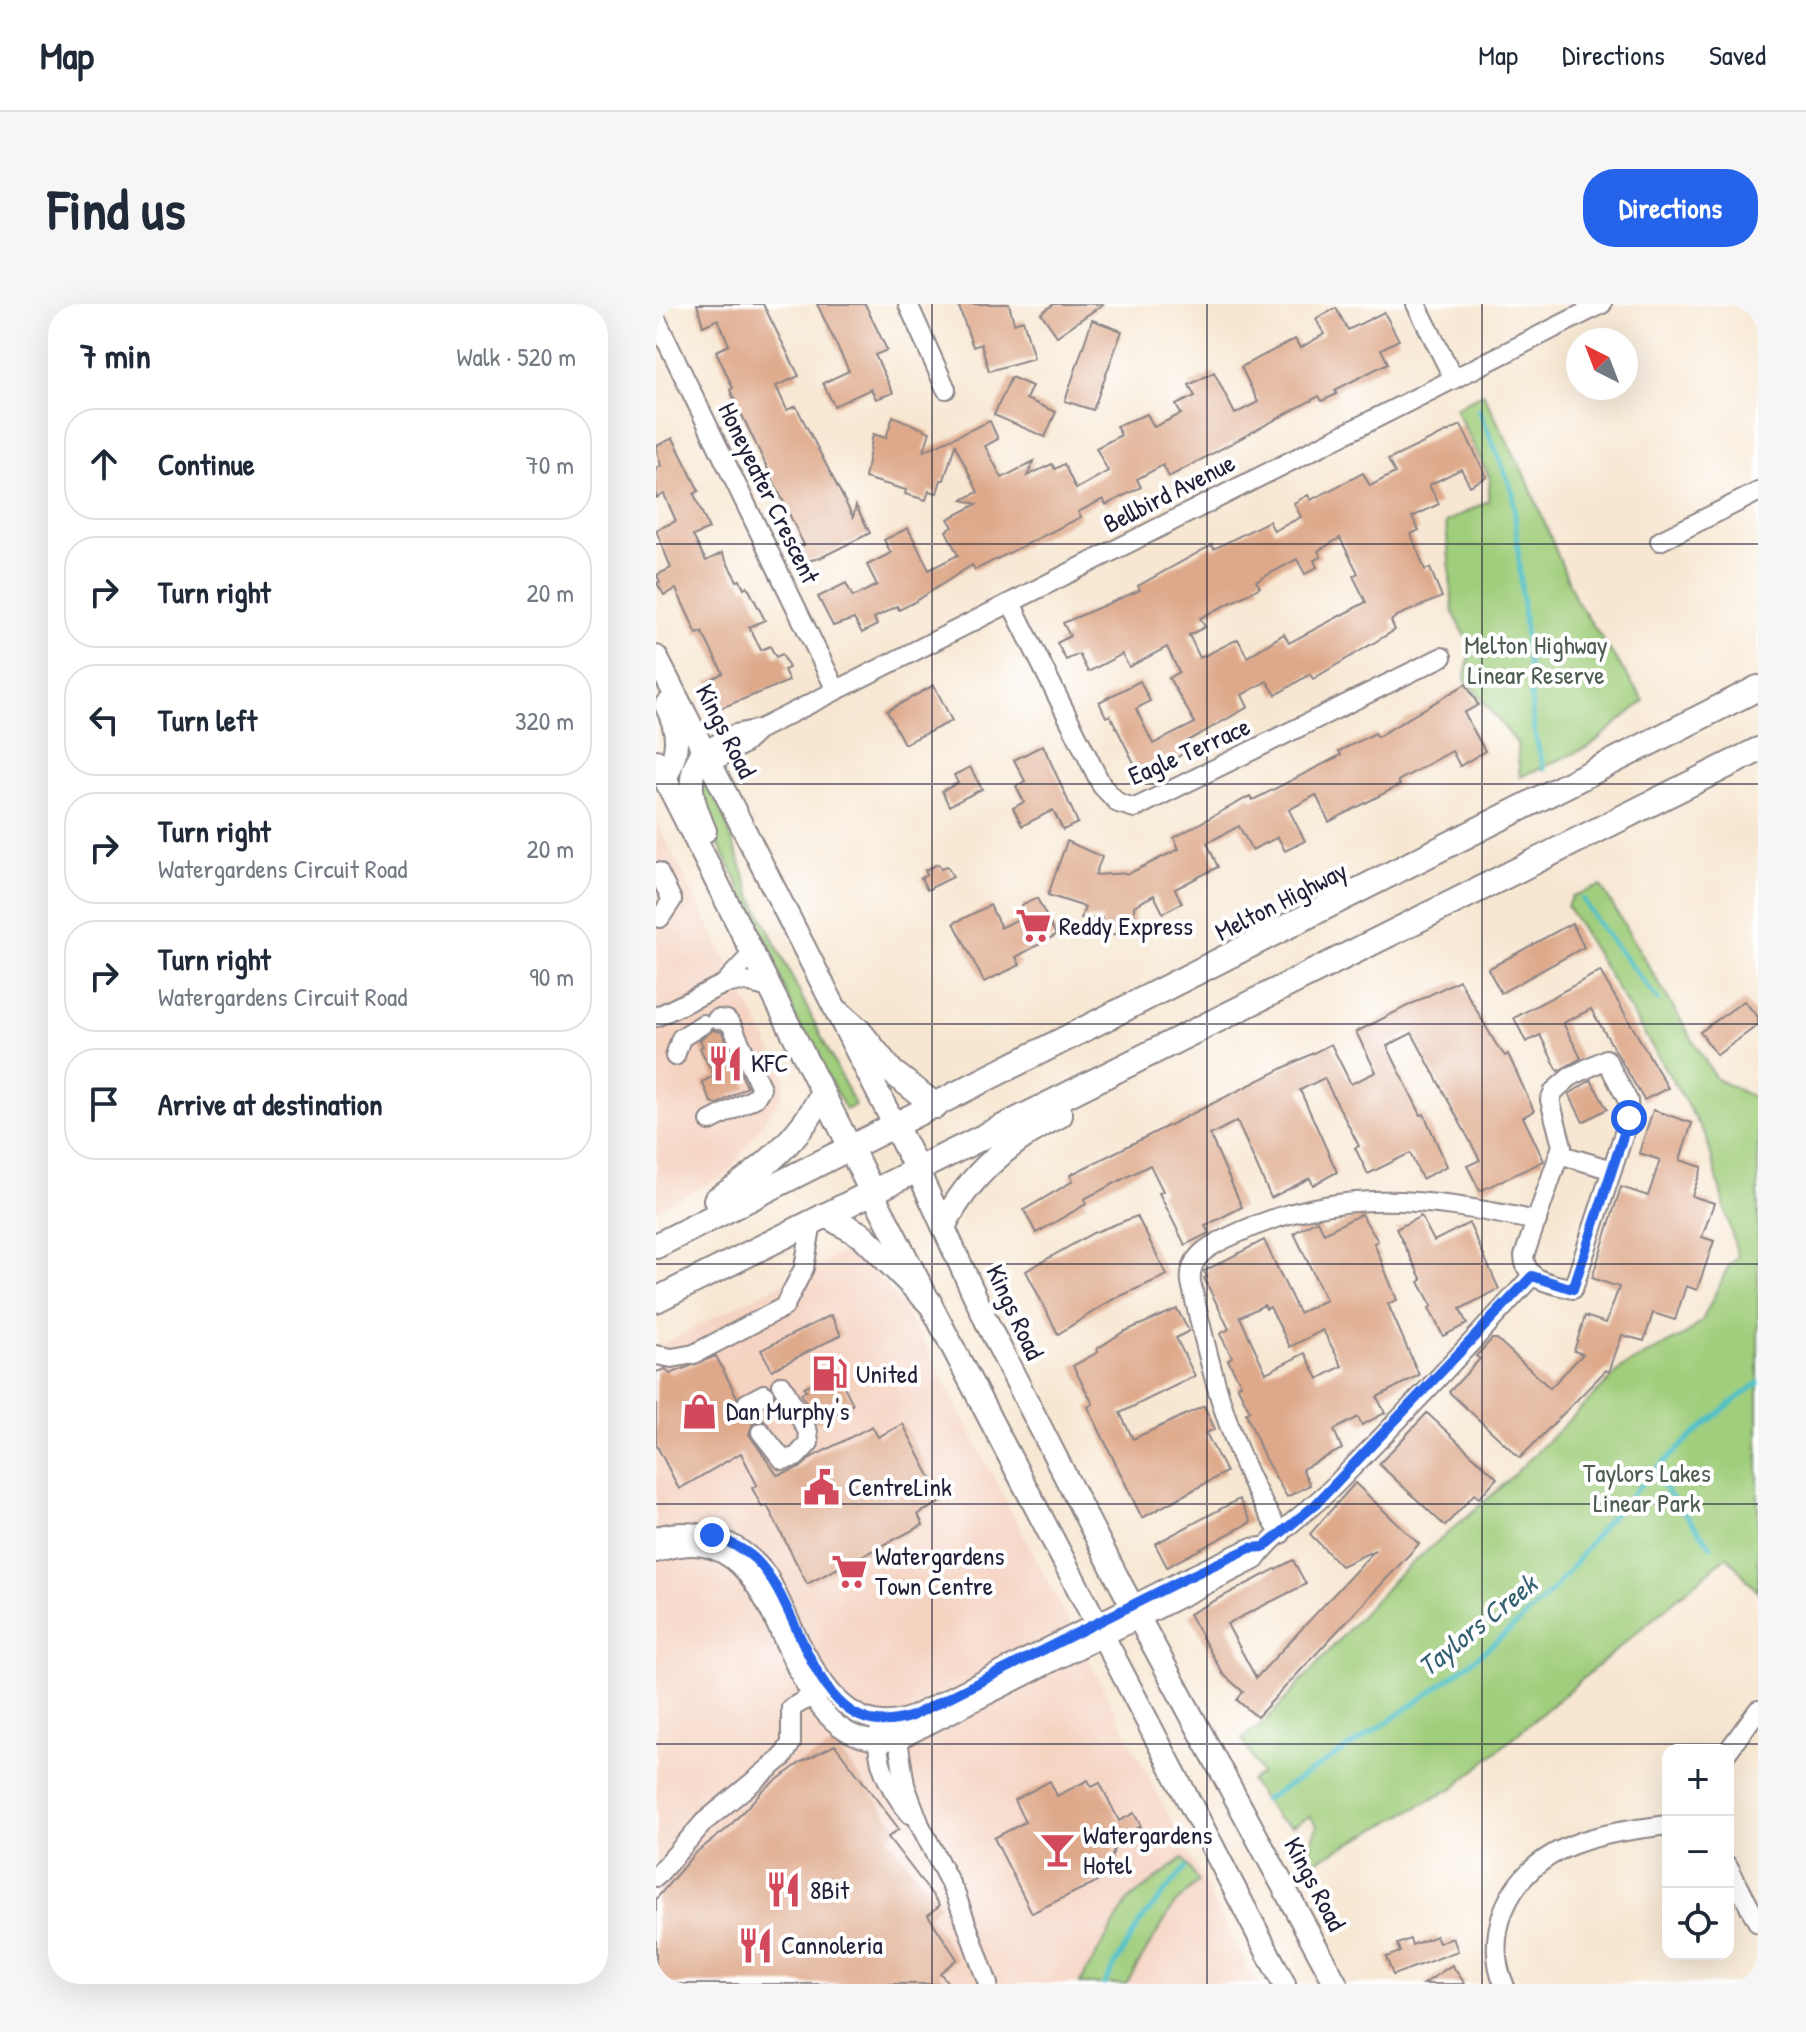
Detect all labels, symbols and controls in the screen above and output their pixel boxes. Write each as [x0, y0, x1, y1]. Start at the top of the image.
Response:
text: Map [40, 29, 94, 81]
text: Map [1478, 36, 1518, 74]
text: Directions [1562, 36, 1665, 74]
text: Saved [1709, 36, 1766, 74]
button: Directions [1583, 169, 1758, 247]
text: Find us [48, 171, 186, 246]
north arrow [1566, 328, 1638, 400]
text: 7 min [80, 333, 151, 379]
text: Walk · 520 m [456, 339, 576, 374]
street label: Honeyeater Crescent [710, 396, 829, 590]
icon: ahead [82, 442, 126, 486]
text: Continue [158, 444, 255, 484]
street label: Bellbird Avenue [1097, 444, 1241, 541]
text: 70 m [526, 447, 574, 482]
icon: right [82, 570, 126, 614]
text: Turn right [158, 572, 271, 612]
text: 20 m [527, 575, 574, 610]
park label: Melton Highway Linear Reserve [1464, 627, 1608, 692]
street label: Kings Road [688, 678, 765, 784]
icon: left [82, 698, 126, 742]
text: Turn left [158, 700, 257, 740]
text: 320 m [515, 703, 574, 738]
street label: Eagle Terrace [1122, 708, 1255, 793]
text: Turn right [158, 811, 271, 851]
icon: right [82, 826, 126, 870]
text: 20 m [527, 831, 574, 866]
text: Watergardens Circuit Road [158, 851, 407, 886]
street label: Melton Highway [1209, 852, 1353, 949]
supermarket icon: Reddy Express [1014, 907, 1052, 945]
place label: Reddy Express [1059, 908, 1193, 943]
text: Turn right [158, 939, 271, 979]
icon: right [82, 954, 126, 998]
text: 90 m [529, 959, 574, 994]
text: Watergardens Circuit Road [158, 979, 407, 1014]
restaurant icon: KFC [706, 1044, 744, 1082]
place label: KFC [751, 1045, 789, 1080]
icon: arrive [82, 1082, 126, 1126]
text: Arrive at destination [158, 1084, 383, 1124]
route start [1611, 1100, 1647, 1136]
street label: Kings Road [978, 1258, 1053, 1365]
fuel station icon: United [811, 1355, 849, 1393]
place label: United [856, 1356, 917, 1391]
shop icon: Dan Murphy's [681, 1392, 719, 1430]
place label: Dan Murphy's [726, 1393, 849, 1428]
park label: Taylors Lakes Linear Park [1583, 1455, 1711, 1520]
public building icon: CentreLink [803, 1468, 841, 1506]
place label: CentreLink [848, 1469, 952, 1504]
route end [694, 1517, 730, 1553]
place label: Watergardens Town Centre [875, 1538, 1005, 1603]
supermarket icon: Watergardens Town Centre [830, 1552, 868, 1590]
water label: Taylors Creek [1410, 1564, 1546, 1685]
map controls [1662, 1744, 1734, 1960]
button: + [1662, 1744, 1734, 1816]
button: − [1662, 1816, 1734, 1888]
place label: Watergardens Hotel [1083, 1817, 1213, 1882]
bar icon: Watergardens Hotel [1038, 1831, 1076, 1869]
street label: Kings Road [1276, 1831, 1355, 1937]
restaurant icon: 8Bit [765, 1871, 803, 1909]
place label: 8Bit [810, 1872, 850, 1907]
button: locate [1662, 1888, 1734, 1960]
restaurant icon: Cannoleria [736, 1926, 774, 1964]
place label: Cannoleria [781, 1927, 883, 1962]

